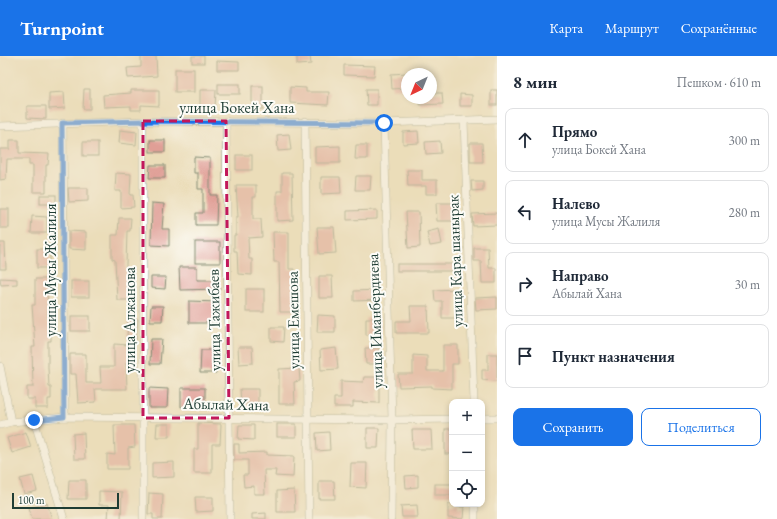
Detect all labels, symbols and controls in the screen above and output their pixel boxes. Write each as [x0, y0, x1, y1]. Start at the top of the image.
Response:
text: Turnpoint [20, 16, 104, 41]
text: Карта [550, 19, 583, 37]
text: Маршрут [605, 19, 659, 37]
text: Сохранённые [681, 19, 757, 37]
north arrow [401, 68, 437, 104]
text: 8 мин [513, 71, 557, 93]
text: Пешком · 610 m [677, 74, 761, 91]
street label: улица Бокей Хана [179, 97, 295, 118]
route start [375, 114, 393, 132]
text: Прямо [552, 122, 597, 141]
icon: ahead [514, 129, 536, 151]
text: 300 m [729, 132, 760, 149]
text: улица Бокей Хана [552, 141, 646, 158]
street label: улица Кара шанырак [442, 194, 468, 328]
text: Налево [552, 194, 600, 213]
icon: left [514, 201, 536, 223]
street label: улица Мусы Жалиля [40, 203, 61, 337]
text: 280 m [729, 204, 760, 221]
text: улица Мусы Жалиля [552, 213, 660, 230]
street label: улица Иманбердиева [362, 253, 388, 389]
street label: улица Алжанова [119, 266, 140, 373]
text: Направо [552, 266, 609, 285]
street label: улица Тажибаев [203, 269, 225, 371]
street label: улица Емешова [282, 270, 304, 369]
icon: right [514, 273, 536, 295]
text: 30 m [735, 276, 760, 293]
text: Абылай Хана [552, 285, 622, 302]
icon: arrive [514, 345, 536, 367]
text: Пункт назначения [552, 347, 675, 366]
street label: Абылай Хана [182, 393, 270, 415]
map controls [449, 399, 485, 507]
button: + [449, 399, 485, 435]
button: Сохранить [513, 408, 633, 446]
button: Поделиться [641, 408, 761, 446]
route end [25, 411, 43, 429]
button: − [449, 435, 485, 471]
button: locate [449, 471, 485, 507]
scale bar [12, 491, 119, 510]
text: 100 m [18, 493, 45, 507]

